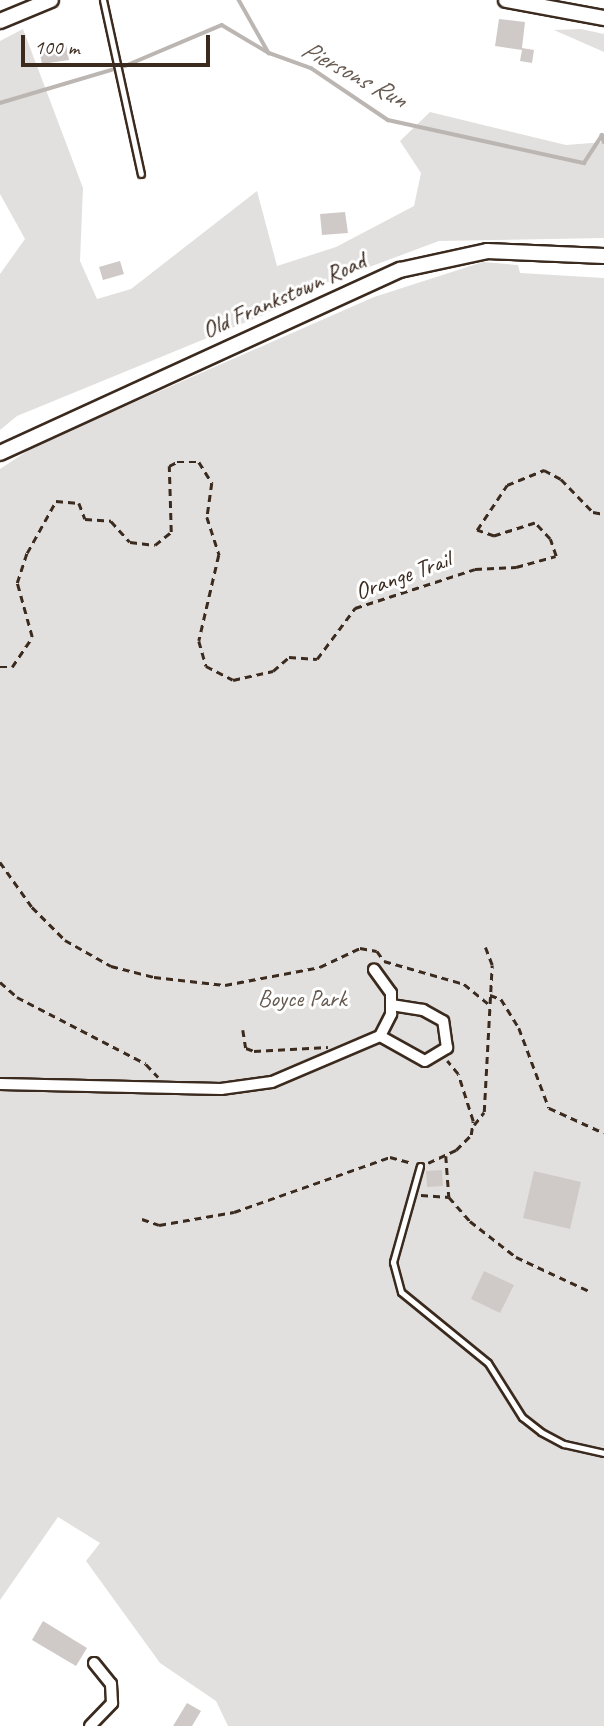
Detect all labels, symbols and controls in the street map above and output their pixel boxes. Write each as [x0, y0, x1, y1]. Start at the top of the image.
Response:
scale bar [24, 21, 214, 65]
water label: Piersons Run [296, 33, 412, 115]
text: 100 m [34, 34, 79, 60]
street label: Old Frankstown Road [198, 247, 370, 345]
street label: Orange Trail [351, 545, 455, 607]
park label: Boyce Park [258, 985, 346, 1013]

